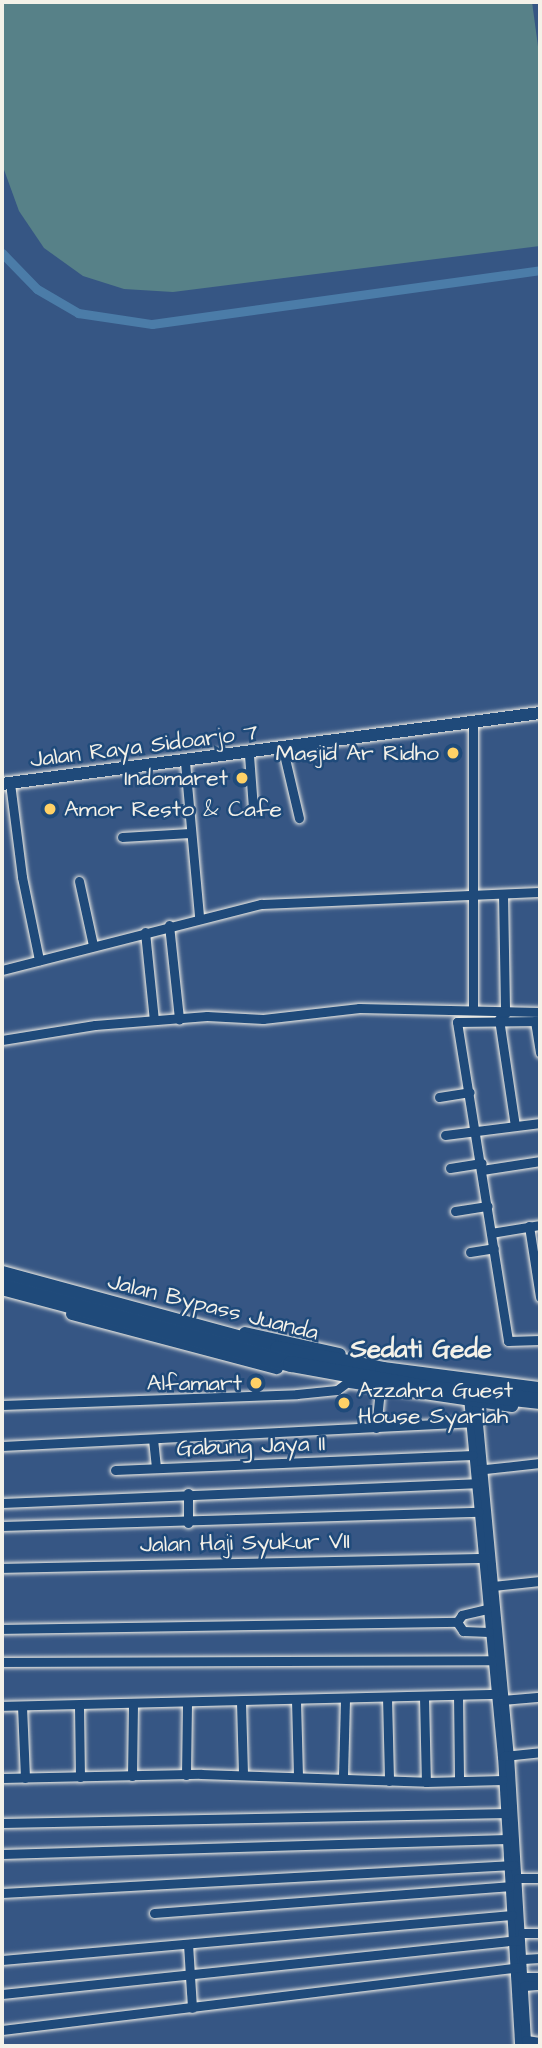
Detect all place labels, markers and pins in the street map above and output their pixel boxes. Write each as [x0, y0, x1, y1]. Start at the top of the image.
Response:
place label: Masjid Ar Ridho [276, 739, 439, 767]
marker: Masjid Ar Ridho [445, 745, 461, 761]
place label: Indomaret [124, 764, 228, 792]
marker: Indomaret [234, 770, 250, 786]
place label: Amor Resto & Cafe [64, 795, 282, 823]
marker: Amor Resto & Cafe [42, 801, 58, 817]
place label: Alfamart [147, 1369, 242, 1397]
marker: Alfamart [248, 1375, 264, 1391]
place label: Azzahra Guest House Syariah [358, 1376, 513, 1430]
marker: Azzahra Guest House Syariah [336, 1395, 352, 1411]

